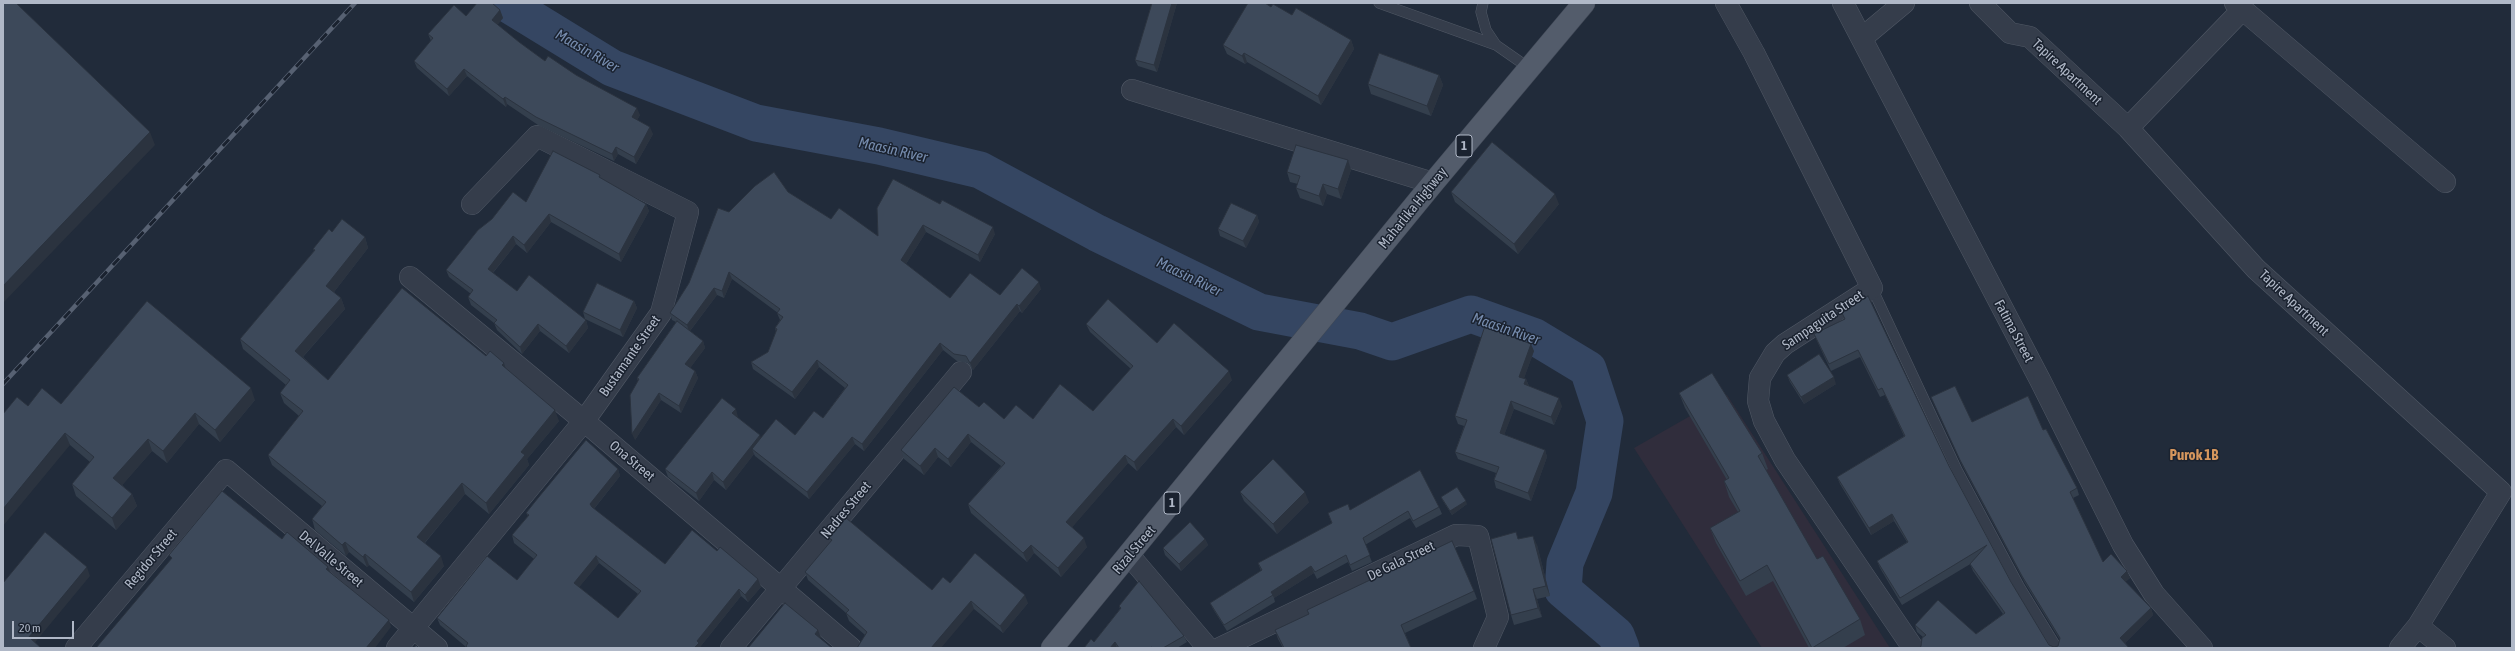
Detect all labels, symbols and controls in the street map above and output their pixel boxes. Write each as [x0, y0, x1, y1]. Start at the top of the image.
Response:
water label: Maasin River [552, 26, 622, 76]
street label: Tapire Apartment [2029, 35, 2105, 109]
water label: Maasin River [857, 133, 929, 167]
road number: 1 [1456, 135, 1472, 157]
street label: Maharlika Highway [1375, 164, 1451, 252]
water label: Maasin River [1153, 254, 1225, 300]
street label: Tapire Apartment [2256, 266, 2332, 340]
street label: Sampaguita Street [1779, 287, 1867, 353]
street label: Fatima Street [1991, 297, 2037, 365]
water label: Maasin River [1470, 309, 1542, 349]
street label: Bustamante Street [596, 312, 664, 400]
street label: Ona Street [606, 437, 658, 485]
district label: Purok 1B [2170, 446, 2218, 464]
street label: Nadres Street [817, 478, 875, 542]
road number: 1 [1164, 492, 1180, 514]
street label: Rizal Street [1109, 522, 1159, 578]
street label: Regidor Street [121, 526, 181, 592]
street label: Del Valle Street [295, 527, 367, 591]
street label: De Gala Street [1365, 537, 1437, 585]
scale bar [14, 613, 76, 639]
text: 20 m [19, 621, 41, 635]

